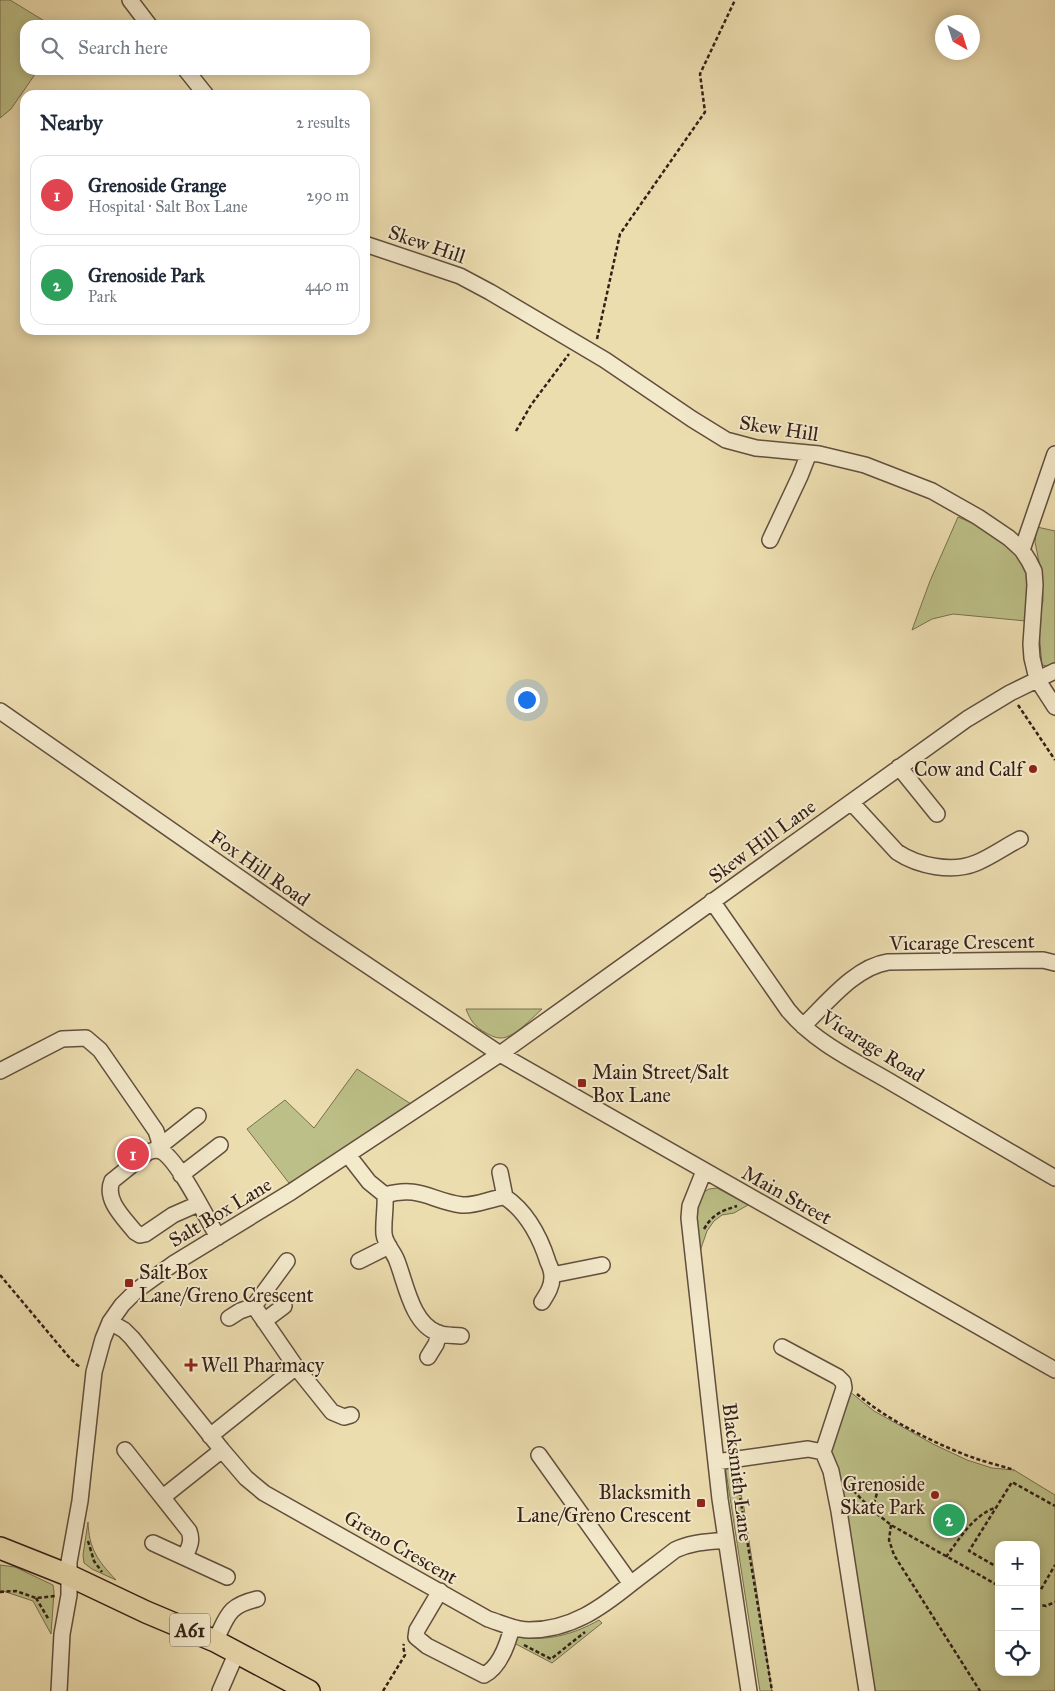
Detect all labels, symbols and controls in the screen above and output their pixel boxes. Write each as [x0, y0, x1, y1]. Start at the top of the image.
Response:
north arrow [935, 15, 980, 60]
search box [20, 20, 370, 75]
icon: search [38, 34, 66, 62]
text: Search here [78, 36, 168, 59]
text: Nearby [40, 110, 103, 136]
text: 2 results [296, 113, 350, 132]
text: Grenoside Grange [88, 174, 227, 197]
text: 1 [54, 186, 60, 205]
text: 290 m [306, 186, 349, 205]
text: Hospital · Salt Box Lane [88, 197, 248, 216]
street label: Skew Hill [385, 220, 469, 269]
text: Grenoside Park [88, 264, 205, 287]
text: 2 [53, 276, 61, 295]
text: 440 m [305, 276, 349, 295]
text: Park [88, 287, 117, 306]
street label: Skew Hill [738, 410, 821, 446]
your location [514, 687, 540, 713]
place label: Cow and Calf [914, 757, 1026, 781]
marker: Cow and Calf [1027, 763, 1039, 775]
street label: Skew Hill Lane [704, 794, 820, 888]
street label: Fox Hill Road [205, 825, 315, 911]
street label: Vicarage Crescent [888, 929, 1035, 956]
street label: Vicarage Road [816, 1004, 929, 1088]
place label: Main Street/Salt Box Lane [592, 1060, 729, 1107]
marker: Main Street/Salt Box Lane [576, 1077, 588, 1089]
pin: 1 [117, 1135, 149, 1173]
street label: Main Street [738, 1160, 836, 1230]
street label: Salt Box Lane [164, 1172, 276, 1252]
place label: Salt Box Lane/Greno Crescent [139, 1260, 314, 1307]
marker: Salt Box Lane/Greno Crescent [123, 1277, 135, 1289]
place label: Well Pharmacy [201, 1353, 325, 1377]
marker: Well Pharmacy [185, 1359, 197, 1371]
street label: Blacksmith Lane [718, 1401, 758, 1543]
place label: Grenoside Skate Park [840, 1472, 926, 1519]
place label: Blacksmith Lane/Greno Crescent [516, 1480, 691, 1527]
marker: Grenoside Skate Park [929, 1489, 941, 1501]
marker: Blacksmith Lane/Greno Crescent [695, 1497, 707, 1509]
pin: 2 [933, 1501, 965, 1539]
street label: Greno Crescent [340, 1505, 462, 1589]
map controls [995, 1541, 1040, 1676]
button: + [995, 1541, 1040, 1586]
button: − [995, 1586, 1040, 1631]
road number: A61 [170, 1614, 210, 1646]
button: locate [995, 1631, 1040, 1676]

